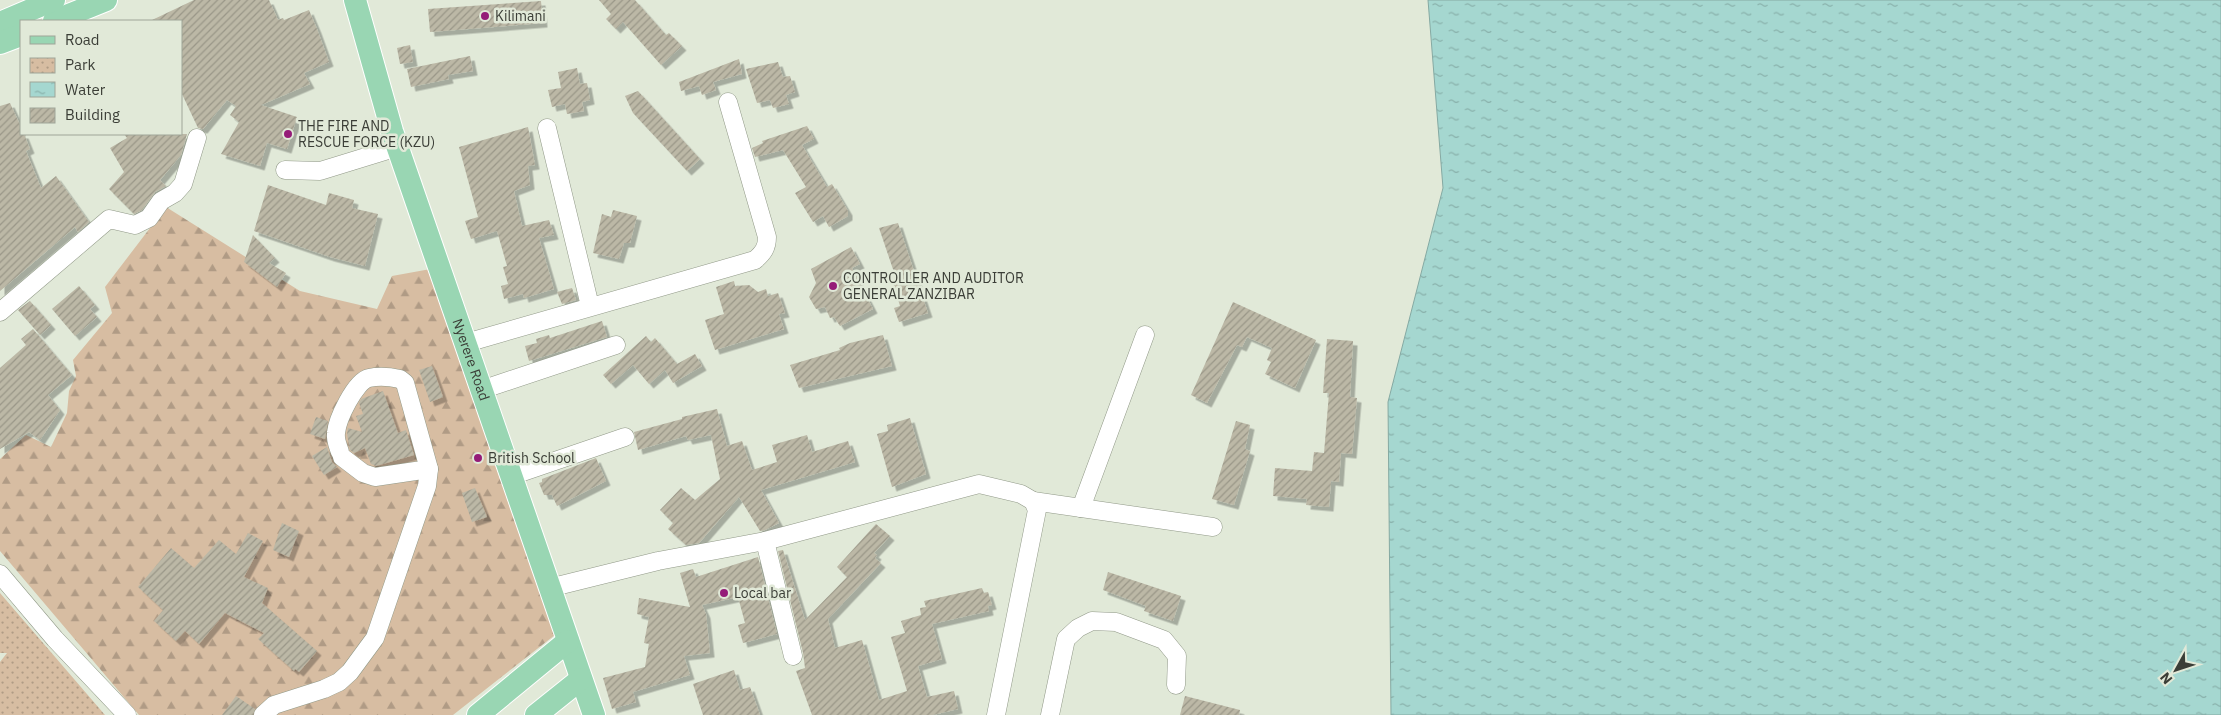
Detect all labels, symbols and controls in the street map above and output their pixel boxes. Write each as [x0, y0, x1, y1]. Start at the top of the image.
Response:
place label: Kilimani [495, 7, 546, 25]
marker: Kilimani [479, 10, 491, 22]
legend [20, 20, 182, 135]
text: Road [65, 30, 100, 49]
text: Park [65, 55, 95, 74]
text: Water [65, 80, 106, 99]
text: Building [65, 105, 120, 124]
place label: THE FIRE AND RESCUE FORCE (KZU) [298, 117, 435, 151]
marker: THE FIRE AND RESCUE FORCE (KZU) [282, 128, 294, 140]
place label: CONTROLLER AND AUDITOR GENERAL ZANZIBAR [843, 269, 1024, 303]
marker: CONTROLLER AND AUDITOR GENERAL ZANZIBAR [827, 280, 839, 292]
street label: Nyerere Road [449, 316, 494, 403]
place label: British School [488, 449, 575, 467]
marker: British School [472, 452, 484, 464]
place label: Local bar [734, 584, 791, 602]
marker: Local bar [718, 587, 730, 599]
north arrow [2151, 645, 2201, 695]
text: N [2156, 669, 2176, 688]

